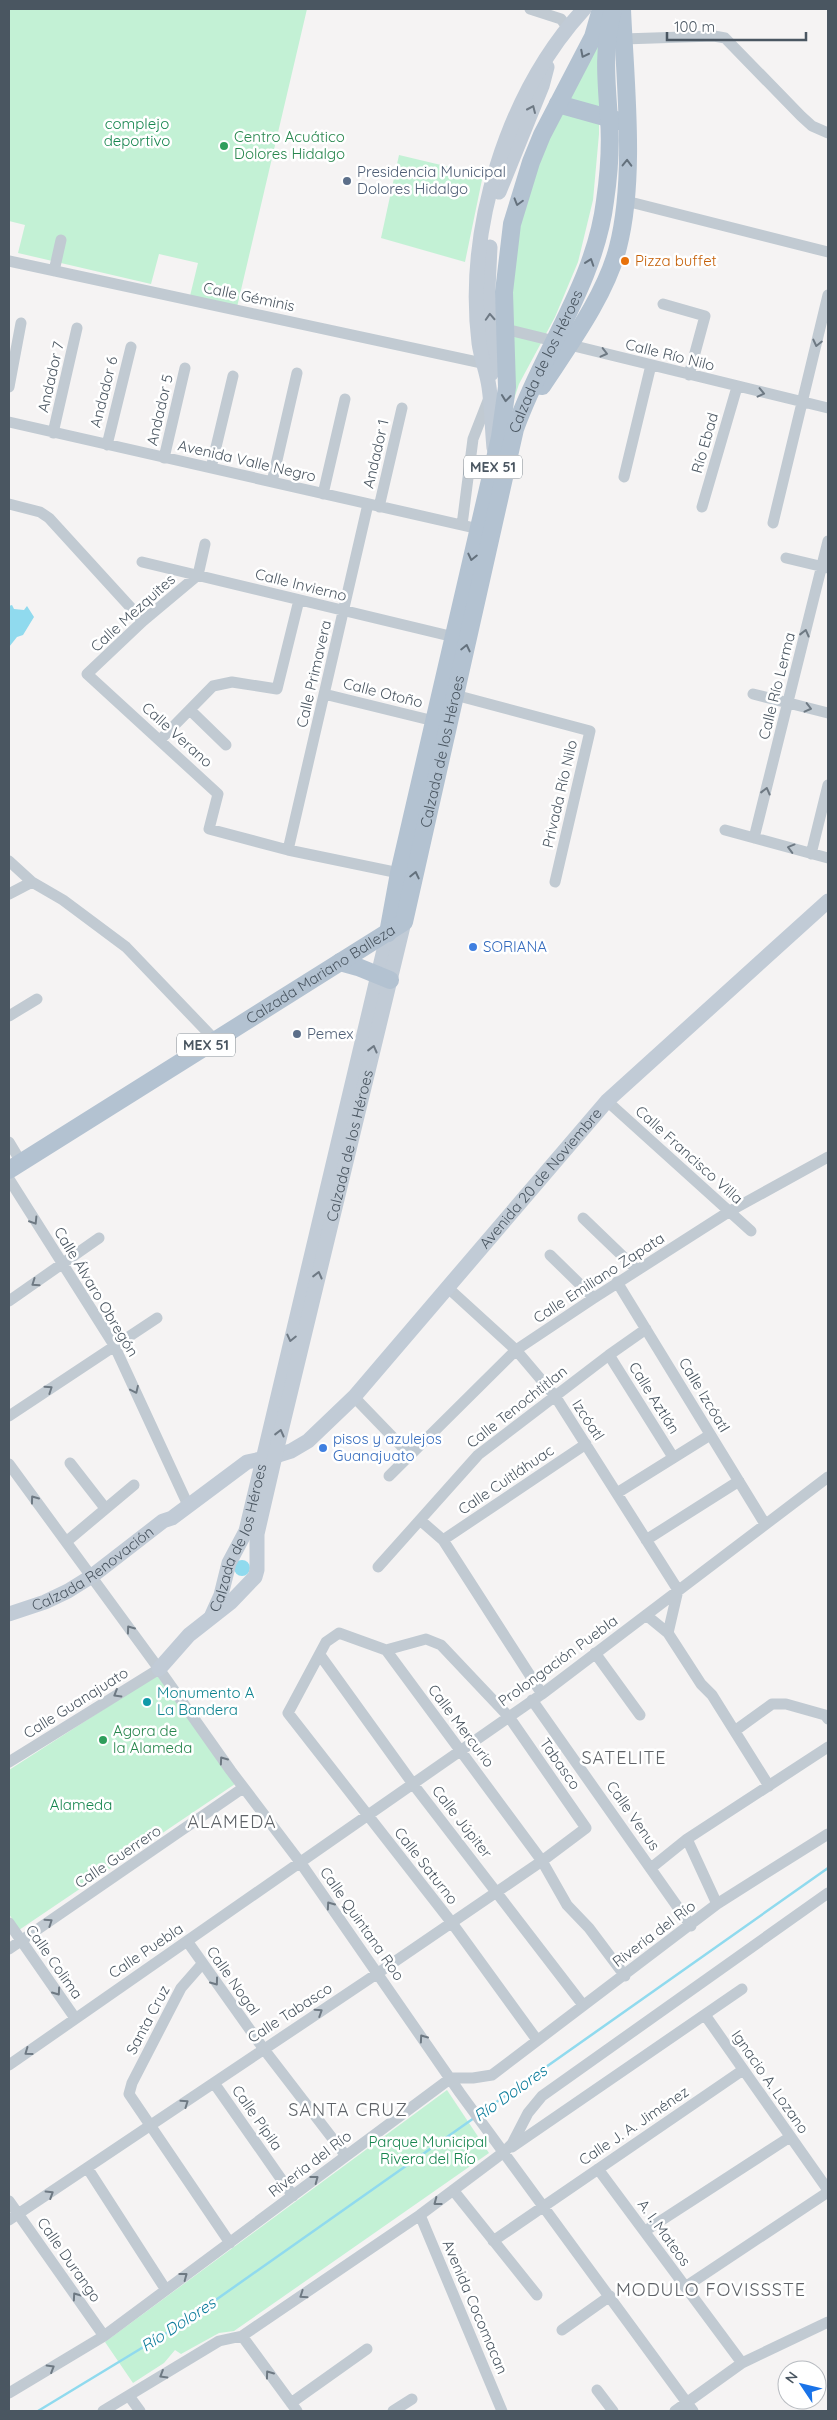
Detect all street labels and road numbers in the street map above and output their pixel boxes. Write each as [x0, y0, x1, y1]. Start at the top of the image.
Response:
street label: Calle Géminis [202, 278, 297, 315]
street label: Calzada de los Héroes [504, 287, 587, 435]
street label: Calle Río Nilo [624, 334, 717, 375]
street label: Andador 7 [33, 339, 68, 414]
street label: Andador 6 [86, 354, 122, 429]
street label: Andador 5 [142, 372, 177, 447]
street label: Río Ebad [687, 410, 722, 475]
street label: Andador 1 [358, 418, 393, 490]
street label: Avenida Valle Negro [176, 435, 318, 486]
road number: MEX 51 [464, 456, 522, 478]
street label: Calle Invierno [253, 564, 349, 605]
street label: Calle Mezquites [86, 570, 179, 656]
street label: Calle Primavera [292, 618, 335, 729]
street label: Calle Río Lerma [754, 630, 799, 741]
street label: Calle Otoño [341, 673, 425, 712]
street label: Calzada de los Héroes [416, 674, 468, 829]
street label: Calle Verano [138, 698, 217, 771]
street label: Privada Río Nilo [538, 738, 581, 850]
street label: Calzada Mariano Balleza [242, 920, 399, 1028]
road number: MEX 51 [177, 1034, 235, 1056]
street label: Calzada de los Héroes [322, 1068, 377, 1223]
street label: Calle Francisco Villa [632, 1101, 747, 1208]
street label: Avenida 20 de Noviembre [475, 1104, 606, 1252]
street label: Calle Álvaro Obregón [50, 1223, 143, 1360]
street label: Calle Emiliano Zapata [530, 1228, 668, 1327]
street label: Calle Izcóatl [675, 1354, 734, 1435]
street label: Calle Aztlán [625, 1358, 684, 1437]
street label: Calle Tenochtitlan [463, 1361, 571, 1452]
street label: Izcóatl [568, 1396, 609, 1444]
street label: Calle Cuitláhuac [454, 1440, 557, 1519]
street label: Calzada de los Héroes [205, 1462, 271, 1615]
street label: Calzada Renovación [29, 1522, 157, 1615]
street label: Prolongación Puebla [494, 1611, 621, 1710]
street label: Calle Guanajuato [20, 1663, 132, 1742]
street label: Calle Mercurio [424, 1680, 499, 1771]
street label: Tabasco [536, 1734, 585, 1793]
street label: Calle Venus [603, 1777, 664, 1854]
street label: Calle Júpiter [428, 1782, 497, 1862]
street label: Calle Guerrero [71, 1821, 164, 1892]
street label: Calle Saturno [390, 1823, 462, 1908]
street label: Calle Quintana Roo [316, 1863, 409, 1984]
street label: Riveria del Río [608, 1896, 699, 1971]
street label: Calle Puebla [105, 1919, 187, 1982]
street label: Calle Colima [22, 1921, 87, 2003]
street label: Calle Nogal [203, 1942, 264, 2019]
street label: Calle Tabasco [244, 1978, 336, 2047]
street label: Santa Cruz [121, 1982, 174, 2058]
street label: Ignacio A. Lozano [728, 2026, 813, 2137]
street label: Calle Pípila [228, 2081, 287, 2154]
street label: Calle J. A. Jiménez [575, 2082, 692, 2169]
street label: Riveria del Río [264, 2126, 355, 2201]
street label: A. I. Mateos [634, 2196, 695, 2270]
street label: Calle Durango [33, 2214, 106, 2306]
street label: Avenida Cocomacan [439, 2237, 512, 2377]

